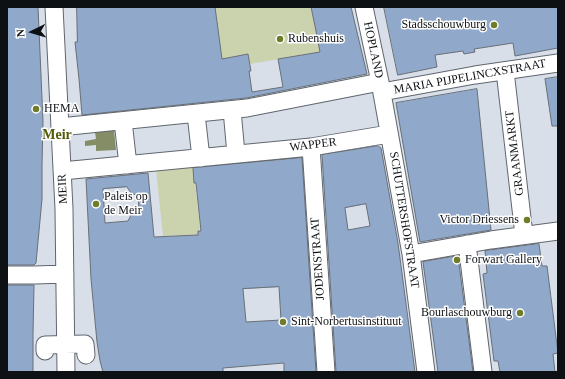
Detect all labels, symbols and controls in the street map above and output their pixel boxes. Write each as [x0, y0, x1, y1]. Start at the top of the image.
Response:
north arrow [12, 12, 52, 52]
place label: Stadsschouwburg [402, 18, 486, 32]
street label: HOPLAND [360, 20, 386, 80]
marker: Stadsschouwburg [489, 20, 499, 30]
text: N [14, 29, 26, 38]
place label: Rubenshuis [288, 32, 344, 46]
marker: Rubenshuis [275, 34, 285, 44]
street label: MARIA PIJPELINCXSTRAAT [393, 57, 547, 97]
place label: HEMA [44, 102, 79, 116]
marker: HEMA [31, 104, 41, 114]
street label: GRAANMARKT [503, 109, 527, 197]
district label: Meir [42, 127, 72, 143]
street label: WAPPER [289, 135, 337, 155]
street label: SCHUTTERSHOFSTRAAT [386, 151, 422, 289]
street label: MEIR [55, 174, 71, 204]
place label: Paleis op de Meir [104, 190, 148, 218]
marker: Paleis op de Meir [91, 199, 101, 209]
place label: Victor Driessens [439, 213, 519, 227]
marker: Victor Driessens [522, 215, 532, 225]
street label: JODENSTRAAT [308, 217, 328, 301]
place label: Forwart Gallery [465, 253, 542, 267]
marker: Forwart Gallery [452, 255, 462, 265]
place label: Bourlaschouwburg [421, 306, 512, 320]
marker: Bourlaschouwburg [515, 308, 525, 318]
place label: Sint-Norbertusinstituut [291, 315, 402, 329]
marker: Sint-Norbertusinstituut [278, 317, 288, 327]

